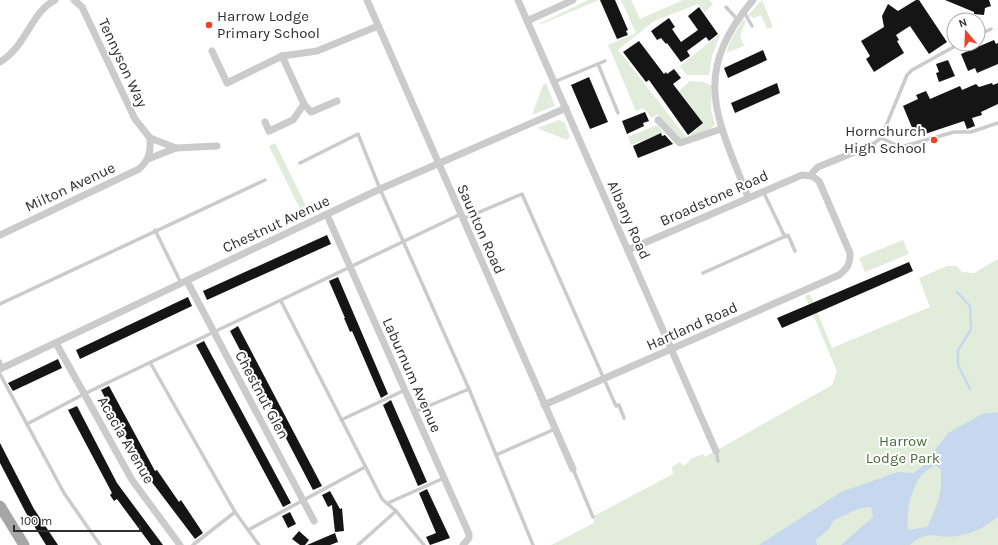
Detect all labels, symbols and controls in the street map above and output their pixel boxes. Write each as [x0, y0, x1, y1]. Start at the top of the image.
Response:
place label: Harrow Lodge Primary School [217, 7, 320, 42]
north arrow [946, 12, 986, 52]
street label: Tennyson Way [95, 16, 151, 110]
text: N [957, 16, 969, 30]
marker: Harrow Lodge Primary School [204, 20, 214, 30]
place label: Hornchurch High School [844, 122, 926, 157]
marker: Hornchurch High School [929, 135, 939, 145]
street label: Milton Avenue [22, 158, 118, 216]
street label: Broadstone Road [657, 166, 771, 230]
street label: Albany Road [604, 178, 654, 262]
street label: Saunton Road [453, 181, 509, 277]
street label: Chestnut Avenue [220, 191, 332, 257]
street label: Hartland Road [644, 298, 740, 354]
street label: Laburnum Avenue [379, 315, 445, 435]
street label: Chestnut Glen [231, 348, 293, 442]
street label: Acacia Avenue [94, 393, 158, 487]
park label: Harrow Lodge Park [866, 432, 940, 467]
scale bar [14, 507, 140, 533]
text: 100 m [20, 514, 52, 528]

